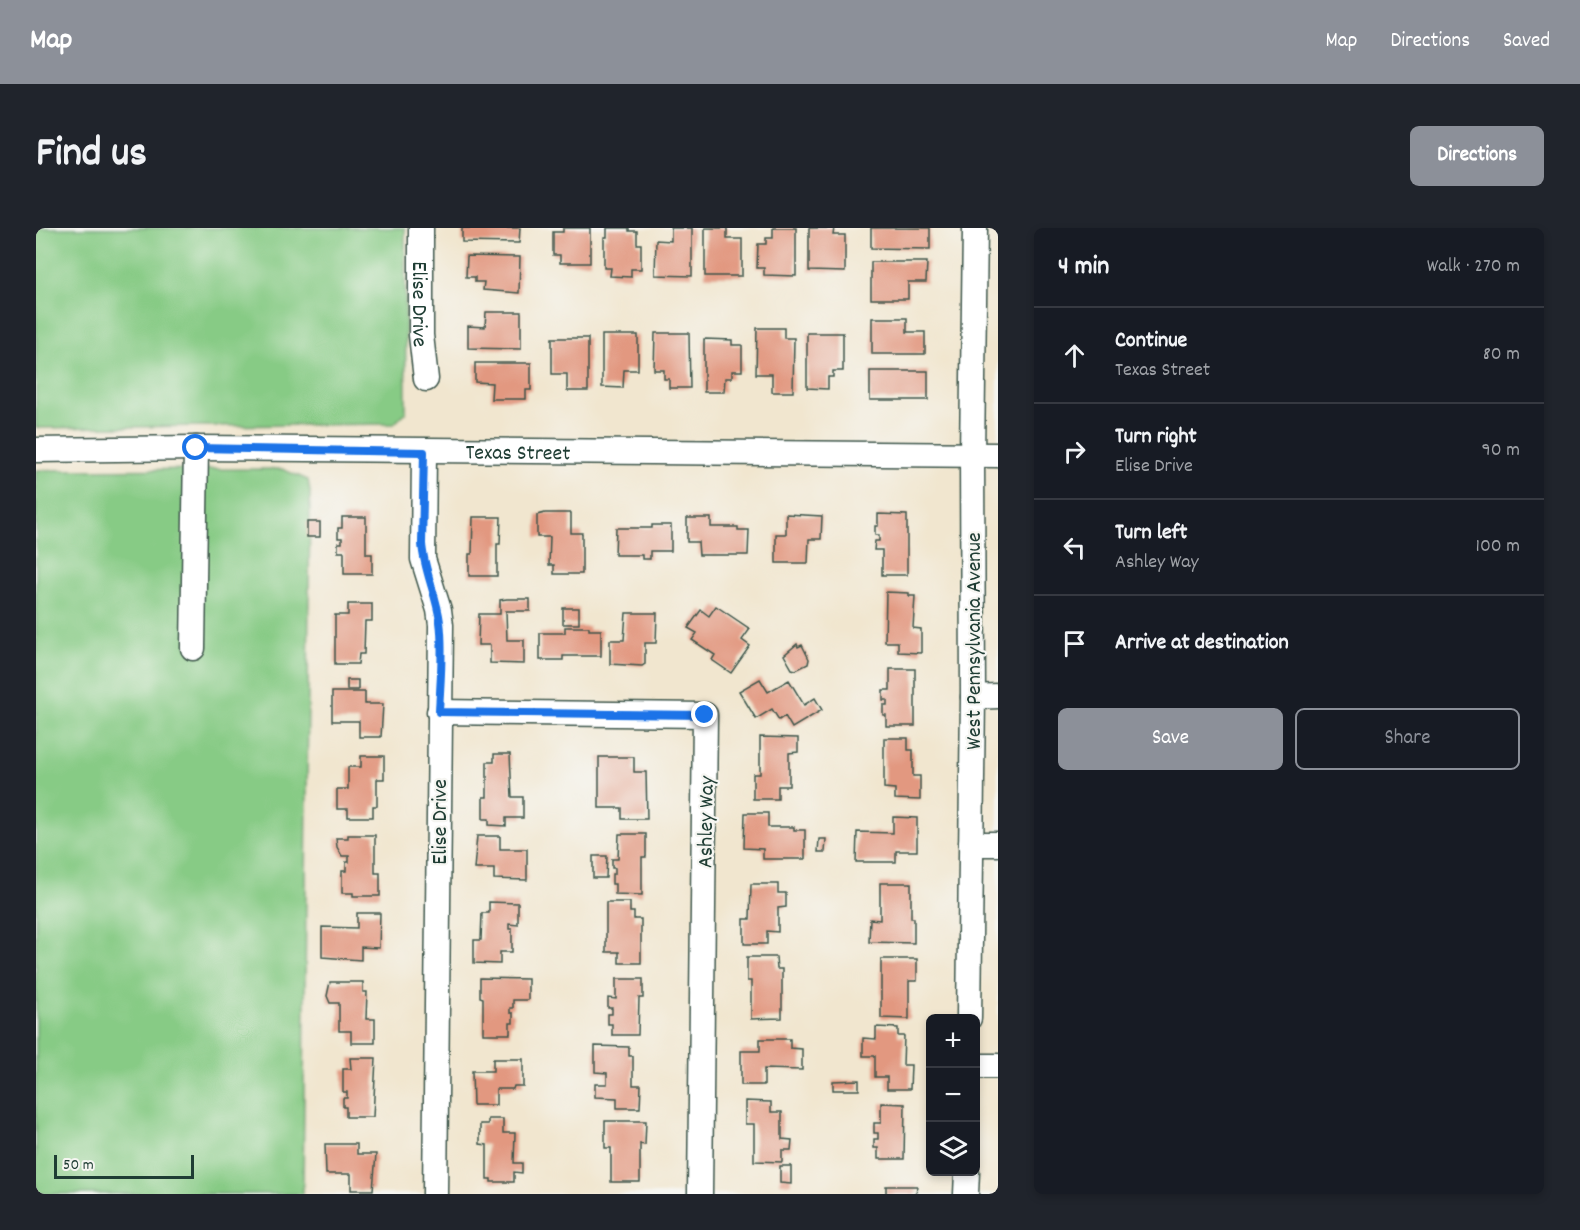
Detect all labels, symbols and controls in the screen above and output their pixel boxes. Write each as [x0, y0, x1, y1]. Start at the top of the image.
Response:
text: Map [30, 22, 72, 62]
text: Map [1326, 27, 1357, 57]
text: Directions [1390, 27, 1470, 57]
text: Saved [1503, 27, 1550, 57]
text: Find us [36, 126, 147, 186]
button: Directions [1410, 126, 1544, 186]
text: 4 min [1058, 249, 1109, 286]
text: Walk · 270 m [1427, 253, 1520, 281]
street label: Elise Drive [402, 261, 434, 349]
text: Continue [1115, 326, 1187, 357]
icon: ahead [1058, 339, 1091, 372]
text: 80 m [1483, 341, 1520, 369]
text: Texas Street [1115, 357, 1210, 385]
text: Turn right [1115, 422, 1197, 453]
route start [182, 434, 208, 460]
icon: right [1058, 435, 1091, 468]
text: 90 m [1482, 437, 1520, 465]
street label: Texas Street [465, 438, 570, 470]
text: Elise Drive [1115, 453, 1193, 481]
text: Turn left [1115, 518, 1187, 549]
icon: left [1058, 531, 1091, 564]
street label: West Pennsylvania Avenue [960, 532, 991, 750]
text: 100 m [1476, 533, 1520, 561]
text: Ashley Way [1115, 549, 1199, 577]
icon: arrive [1058, 627, 1091, 660]
text: Arrive at destination [1115, 628, 1289, 659]
route end [691, 701, 717, 727]
button: Save [1058, 708, 1283, 770]
button: Share [1295, 708, 1520, 770]
street label: Ashley Way [691, 775, 724, 868]
street label: Elise Drive [426, 779, 457, 865]
map controls [926, 1014, 980, 1176]
button: + [926, 1014, 980, 1068]
button: − [926, 1068, 980, 1122]
button: layers [926, 1122, 980, 1176]
scale bar [54, 1152, 194, 1180]
text: 50 m [63, 1154, 94, 1177]

